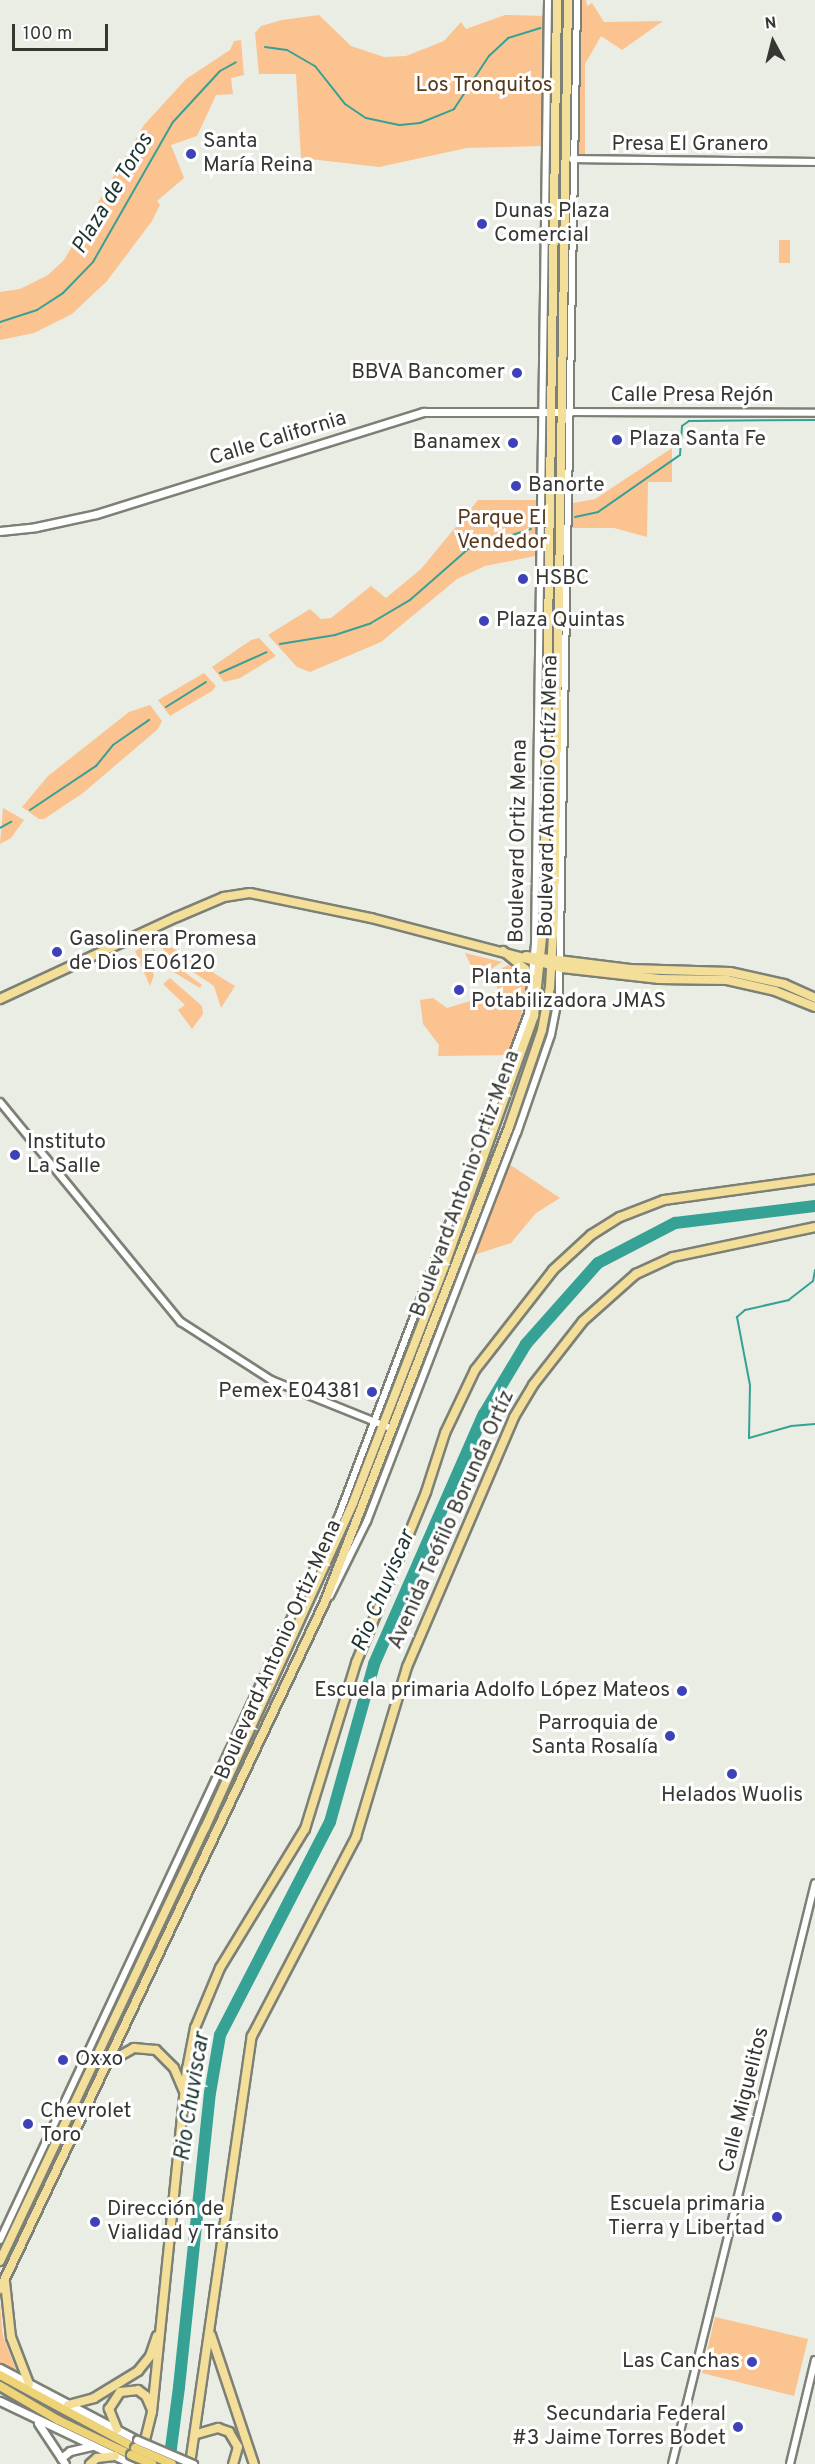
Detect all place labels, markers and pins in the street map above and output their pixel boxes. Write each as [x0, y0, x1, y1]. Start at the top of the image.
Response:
place label: Santa María Reina [203, 129, 313, 179]
marker: Santa María Reina [184, 147, 198, 161]
place label: Dunas Plaza Comercial [494, 199, 609, 249]
marker: Dunas Plaza Comercial [475, 217, 489, 231]
place label: BBVA Bancomer [350, 360, 505, 386]
marker: BBVA Bancomer [510, 366, 524, 380]
place label: Plaza Santa Fe [629, 427, 766, 453]
place label: Banamex [413, 430, 501, 456]
marker: Plaza Santa Fe [610, 433, 624, 447]
marker: Banamex [506, 436, 520, 450]
place label: Banorte [528, 473, 605, 499]
marker: Banorte [509, 479, 523, 493]
place label: HSBC [535, 566, 589, 592]
marker: HSBC [516, 572, 530, 586]
place label: Plaza Quintas [496, 608, 625, 634]
marker: Plaza Quintas [477, 614, 491, 628]
place label: Gasolinera Promesa de Dios E06120 [69, 927, 256, 977]
marker: Gasolinera Promesa de Dios E06120 [50, 945, 64, 959]
place label: Planta Potabilizadora JMAS [471, 965, 666, 1015]
marker: Planta Potabilizadora JMAS [452, 983, 466, 997]
place label: Instituto La Salle [27, 1130, 106, 1180]
marker: Instituto La Salle [8, 1148, 22, 1162]
place label: Pemex E04381 [218, 1379, 360, 1405]
marker: Pemex E04381 [365, 1385, 379, 1399]
place label: Escuela primaria Adolfo López Mateos [313, 1678, 670, 1704]
marker: Escuela primaria Adolfo López Mateos [675, 1684, 689, 1698]
place label: Parroquia de Santa Rosalía [531, 1711, 658, 1761]
marker: Parroquia de Santa Rosalía [663, 1729, 677, 1743]
marker: Helados Wuolis [725, 1767, 739, 1781]
place label: Helados Wuolis [661, 1783, 803, 1809]
place label: Oxxo [75, 2047, 123, 2073]
marker: Oxxo [56, 2053, 70, 2067]
place label: Chevrolet Toro [40, 2099, 131, 2149]
marker: Chevrolet Toro [21, 2117, 35, 2131]
place label: Escuela primaria Tierra y Libertad [608, 2192, 765, 2242]
place label: Dirección de Vialidad y Tránsito [107, 2197, 280, 2247]
marker: Escuela primaria Tierra y Libertad [770, 2210, 784, 2224]
marker: Dirección de Vialidad y Tránsito [88, 2215, 102, 2229]
place label: Las Canchas [622, 2349, 740, 2375]
marker: Las Canchas [745, 2355, 759, 2369]
place label: Secundaria Federal #3 Jaime Torres Bodet [512, 2402, 726, 2452]
marker: Secundaria Federal #3 Jaime Torres Bodet [731, 2420, 745, 2434]

